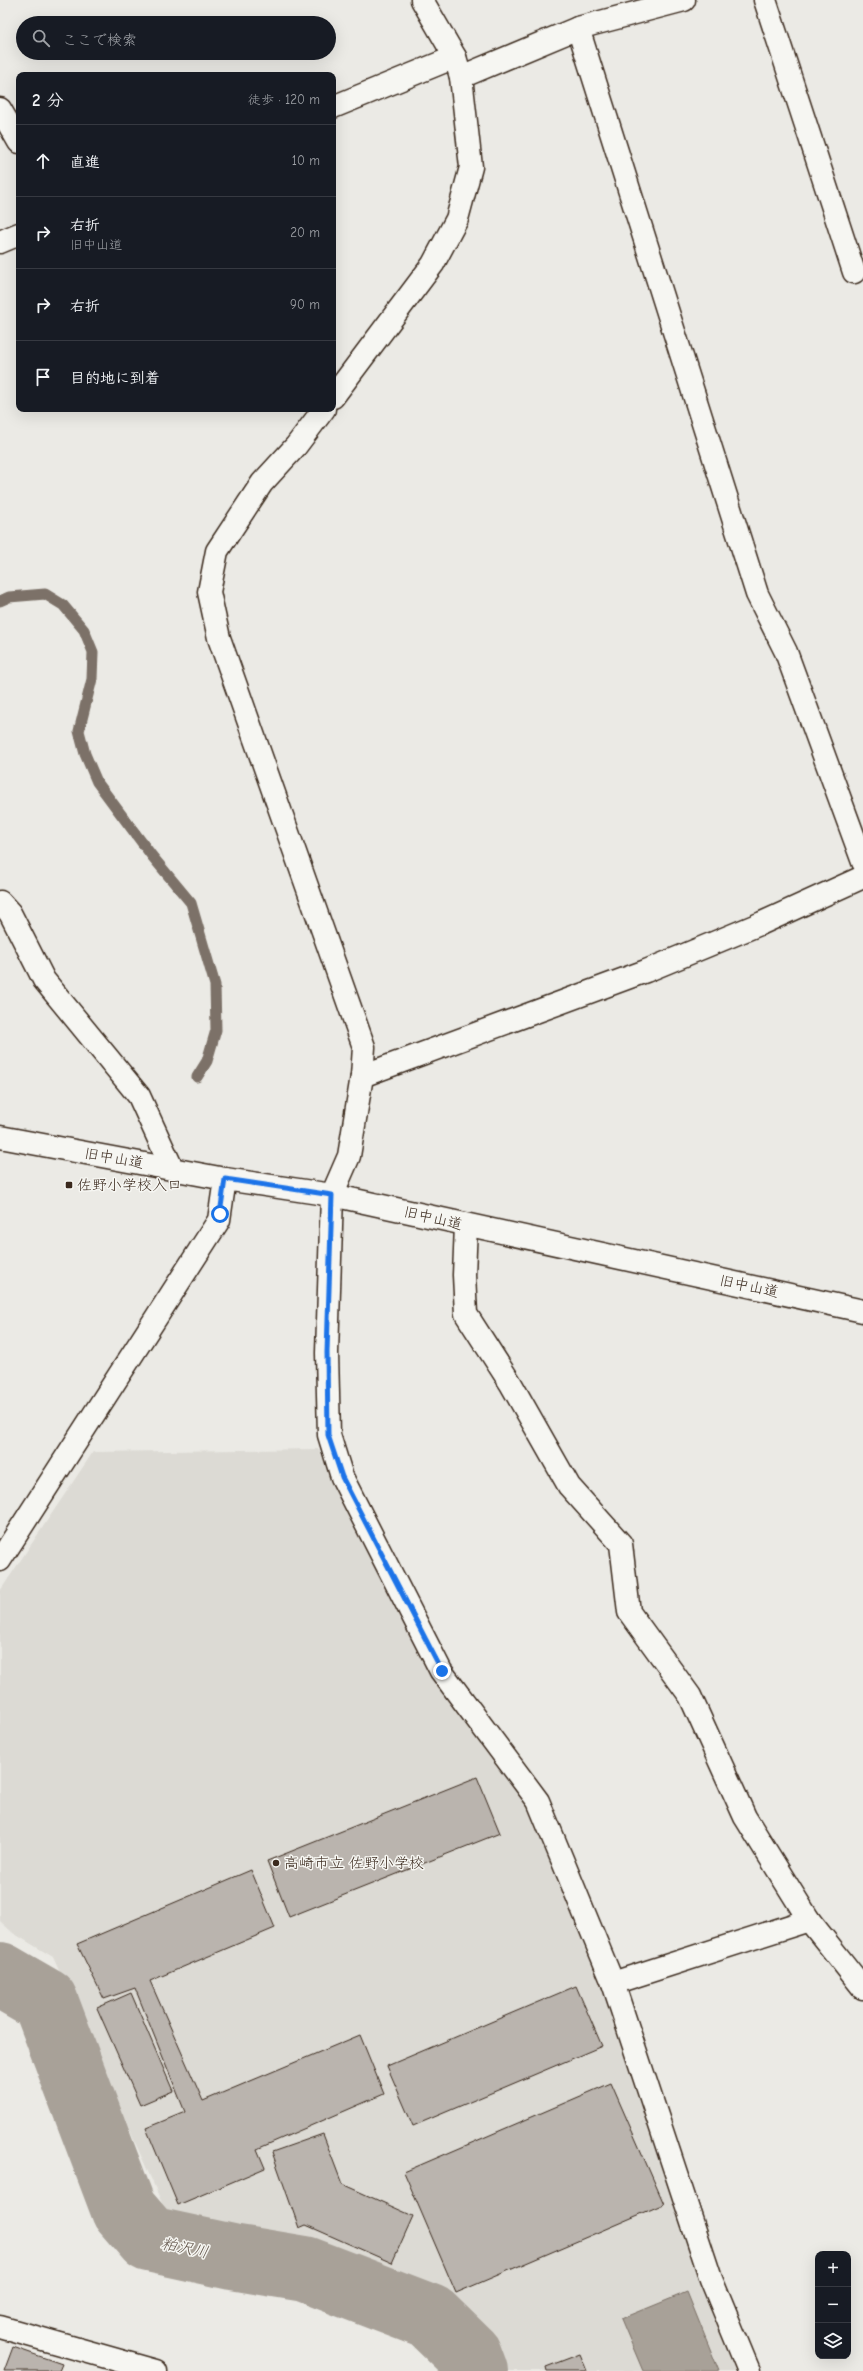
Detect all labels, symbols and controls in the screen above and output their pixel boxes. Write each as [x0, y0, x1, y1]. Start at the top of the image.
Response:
search box [16, 16, 336, 60]
icon: search [30, 27, 52, 49]
text: ここで検索 [62, 31, 137, 49]
text: 2 分 [32, 91, 64, 110]
text: 徒歩 · 120 m [248, 92, 320, 107]
icon: ahead [32, 150, 54, 172]
text: 直進 [70, 153, 100, 171]
text: 10 m [292, 153, 320, 168]
text: 右折 [70, 216, 100, 234]
icon: right [32, 222, 54, 244]
text: 20 m [290, 225, 320, 240]
text: 旧中山道 [70, 237, 122, 252]
icon: right [32, 294, 54, 316]
text: 右折 [70, 297, 100, 315]
text: 90 m [290, 297, 320, 312]
icon: arrive [32, 366, 54, 388]
text: 目的地に到着 [70, 369, 160, 387]
street label: 旧中山道 [83, 1144, 145, 1172]
place label: 佐野小学校入口 [77, 1176, 182, 1194]
marker: 佐野小学校入口 [64, 1180, 74, 1190]
street label: 旧中山道 [402, 1202, 464, 1234]
route start [211, 1205, 229, 1223]
street label: 旧中山道 [718, 1271, 780, 1301]
route end [433, 1662, 451, 1680]
place label: 高崎市立 佐野小学校 [284, 1854, 424, 1872]
marker: 高崎市立 佐野小学校 [271, 1858, 281, 1868]
water label: 粕沢川 [159, 2234, 210, 2262]
map controls [815, 2251, 851, 2359]
button: + [815, 2251, 851, 2287]
button: − [815, 2287, 851, 2323]
button: layers [815, 2323, 851, 2359]

